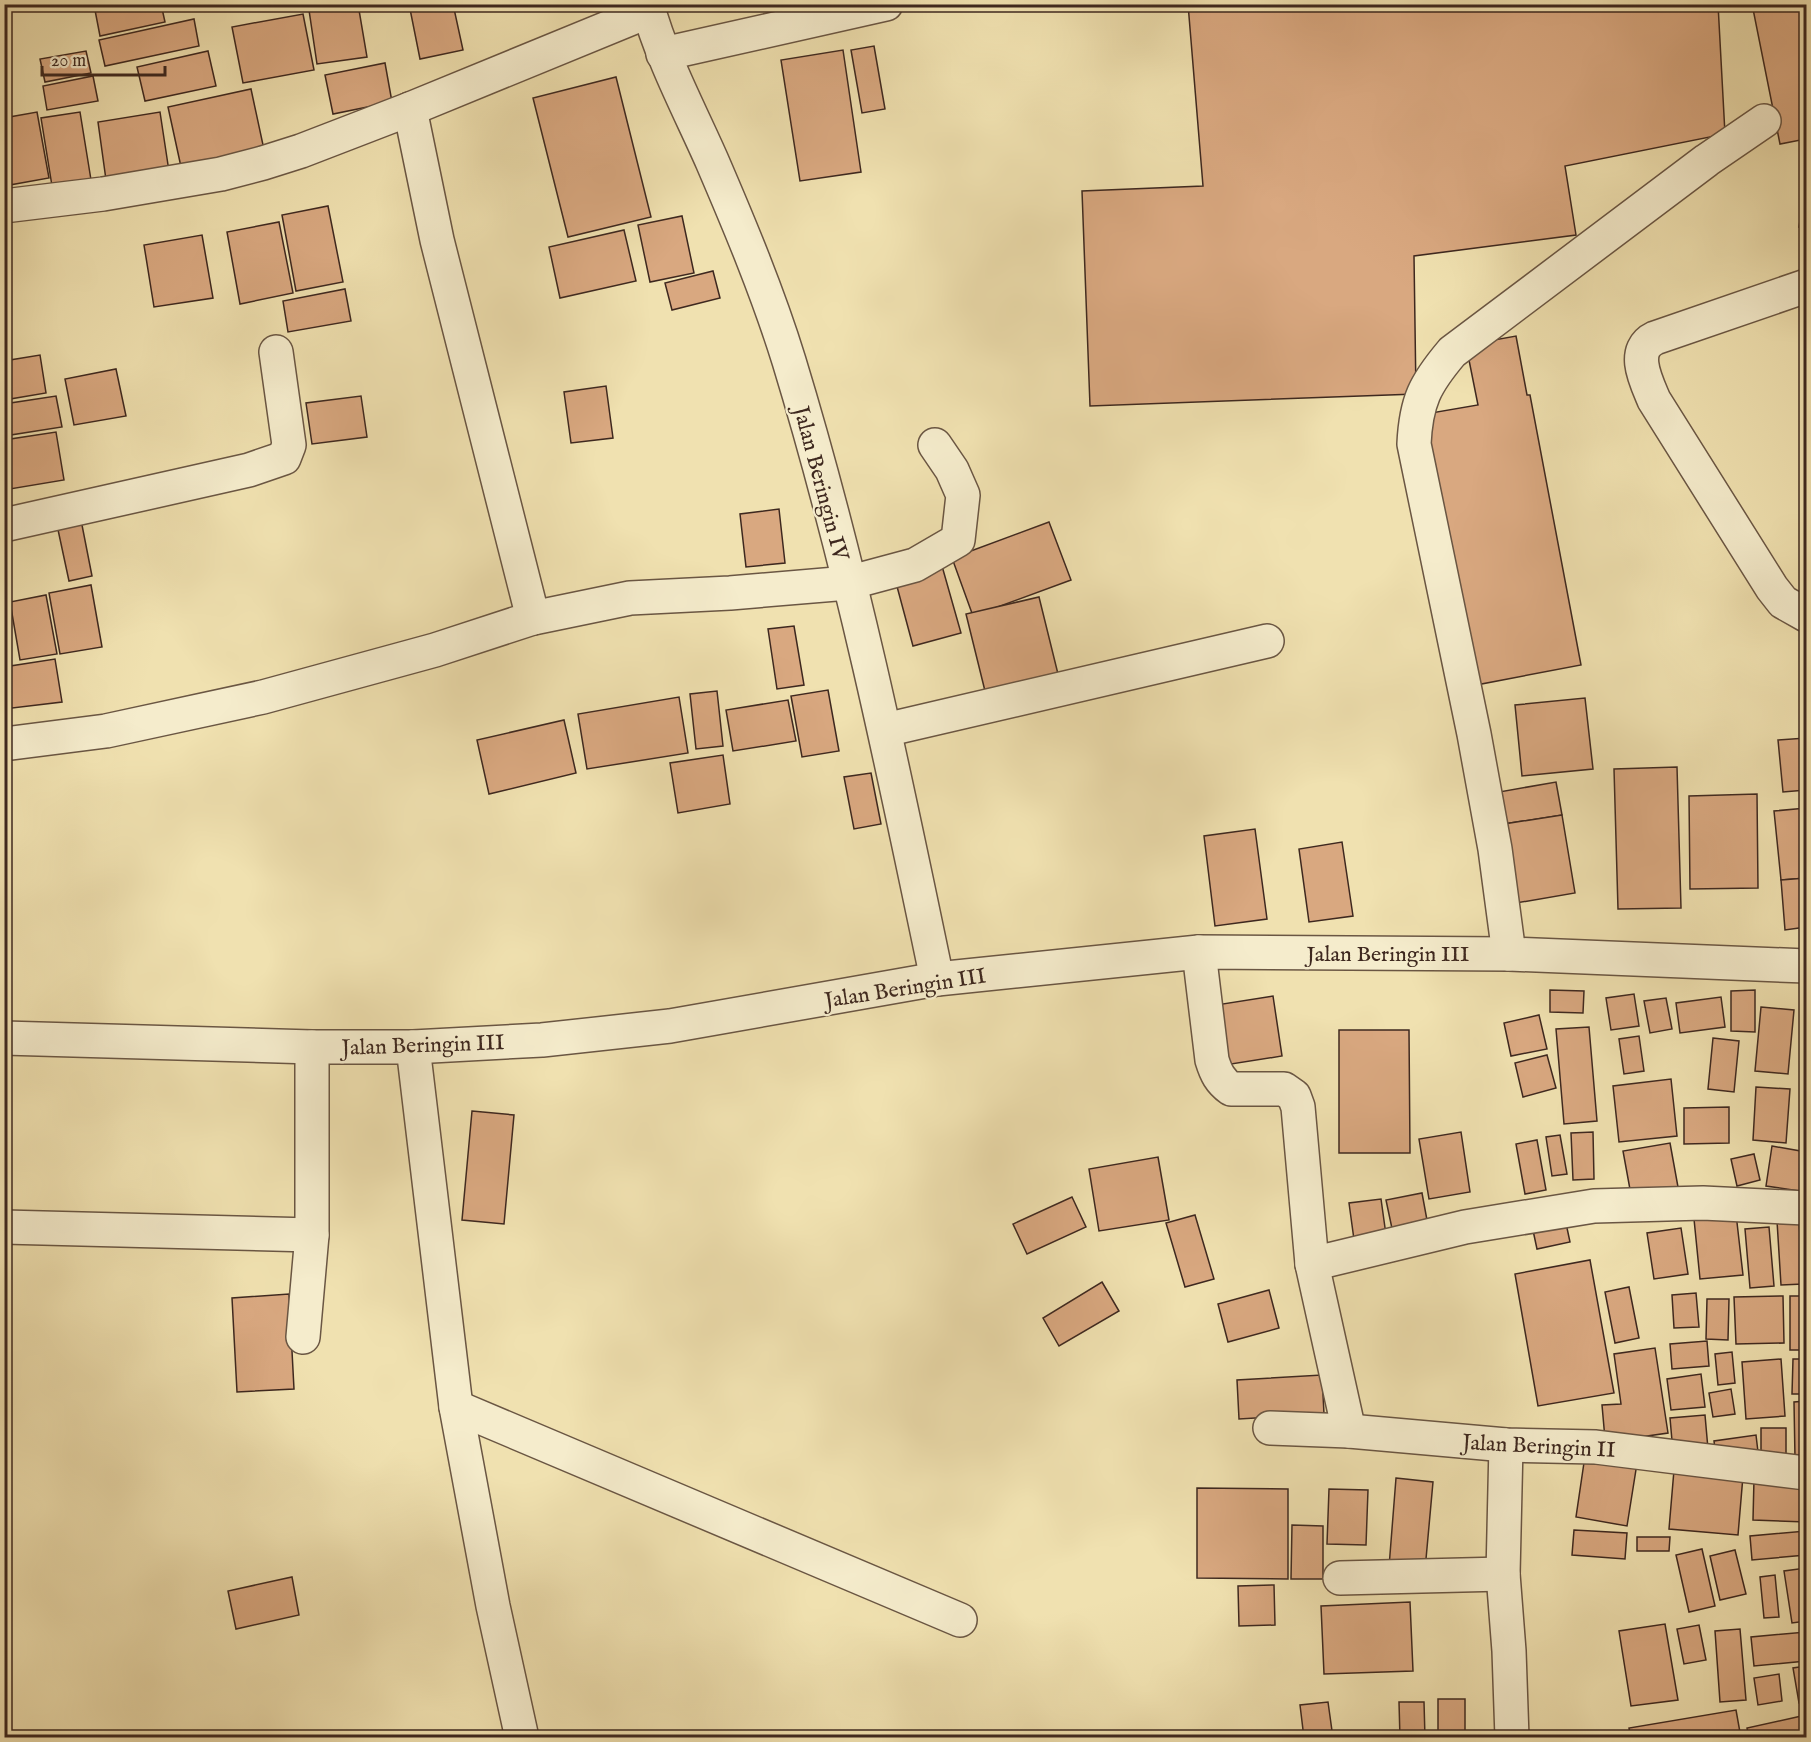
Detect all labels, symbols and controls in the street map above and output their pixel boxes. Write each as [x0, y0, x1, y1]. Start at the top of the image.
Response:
scale bar [42, 39, 165, 77]
text: 20 m [51, 50, 86, 73]
street label: Jalan Beringin IV [785, 400, 854, 564]
street label: Jalan Beringin III [1303, 941, 1470, 969]
street label: Jalan Beringin III [820, 962, 988, 1016]
street label: Jalan Beringin III [338, 1029, 505, 1063]
street label: Jalan Beringin II [1458, 1429, 1616, 1465]

